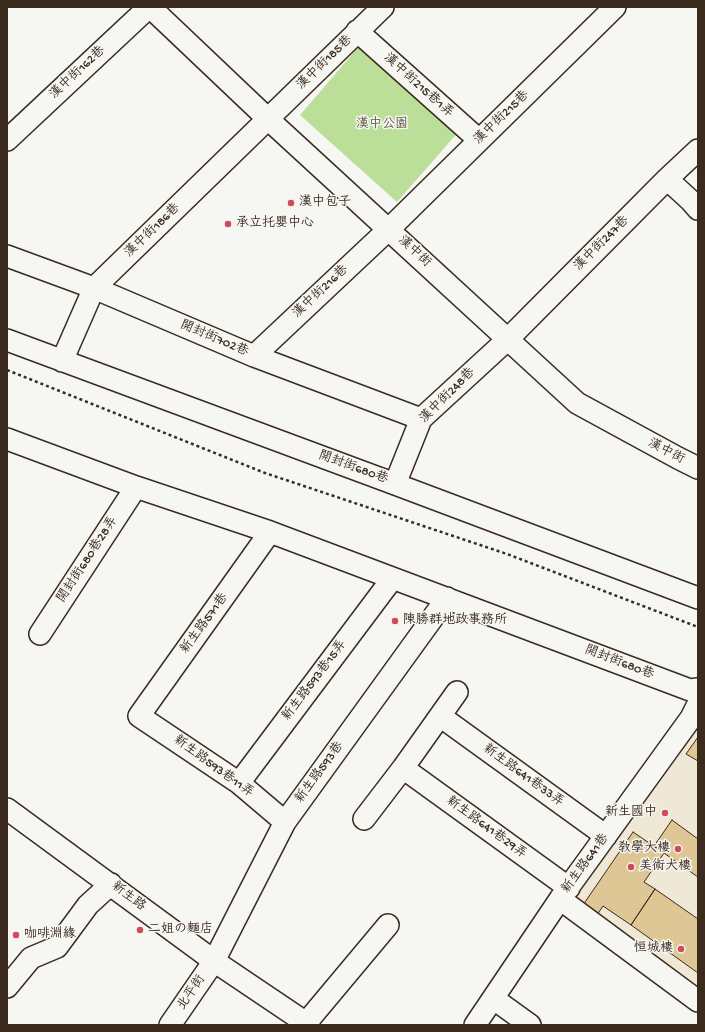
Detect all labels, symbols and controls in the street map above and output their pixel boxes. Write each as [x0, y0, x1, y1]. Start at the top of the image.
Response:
street label: 漢中街185巷 [294, 33, 356, 93]
street label: 漢中街162巷 [47, 43, 109, 103]
street label: 漢中街215巷1弄 [380, 51, 456, 121]
street label: 漢中街215巷 [471, 88, 533, 148]
park label: 漢中公園 [356, 117, 408, 133]
place label: 漢中包子 [299, 195, 351, 211]
marker: 漢中包子 [286, 198, 296, 208]
street label: 漢中街186巷 [122, 201, 184, 261]
street label: 漢中街247巷 [571, 213, 633, 275]
place label: 承立托嬰中心 [236, 216, 314, 232]
marker: 承立托嬰中心 [223, 219, 233, 229]
street label: 漢中街 [394, 233, 434, 271]
street label: 漢中街216巷 [290, 262, 352, 322]
street label: 開封街702巷 [178, 318, 250, 360]
street label: 漢中街248巷 [417, 365, 479, 427]
street label: 漢中街 [645, 436, 687, 468]
street label: 開封街680巷 [316, 448, 390, 488]
street label: 開封街680巷28弄 [54, 514, 122, 606]
street label: 新生路571巷 [178, 591, 232, 657]
place label: 陳勝群地政事務所 [403, 613, 507, 629]
marker: 陳勝群地政事務所 [390, 616, 400, 626]
street label: 新生路593巷15弄 [280, 637, 350, 725]
street label: 開封街680巷 [582, 643, 656, 683]
street label: 新生路593巷11弄 [170, 733, 256, 801]
street label: 新生路593巷 [293, 739, 347, 807]
street label: 新生路641巷33弄 [479, 741, 567, 811]
street label: 新生路641巷29弄 [443, 794, 529, 862]
place label: 新生國中 [605, 805, 657, 821]
marker: 新生國中 [660, 808, 670, 818]
street label: 新生路641巷 [559, 831, 613, 897]
place label: 教學大樓 [618, 841, 670, 857]
marker: 教學大樓 [673, 844, 683, 854]
place label: 美術大樓 [639, 859, 691, 875]
marker: 美術大樓 [626, 862, 636, 872]
street label: 新生路 [108, 879, 148, 915]
place label: 二姐の麵店 [148, 922, 213, 938]
marker: 二姐の麵店 [135, 925, 145, 935]
place label: 咖啡淵緣 [24, 927, 76, 943]
marker: 咖啡淵緣 [11, 930, 21, 940]
place label: 恒城樓 [634, 941, 673, 957]
marker: 恒城樓 [676, 944, 686, 954]
street label: 北平街 [175, 972, 209, 1014]

